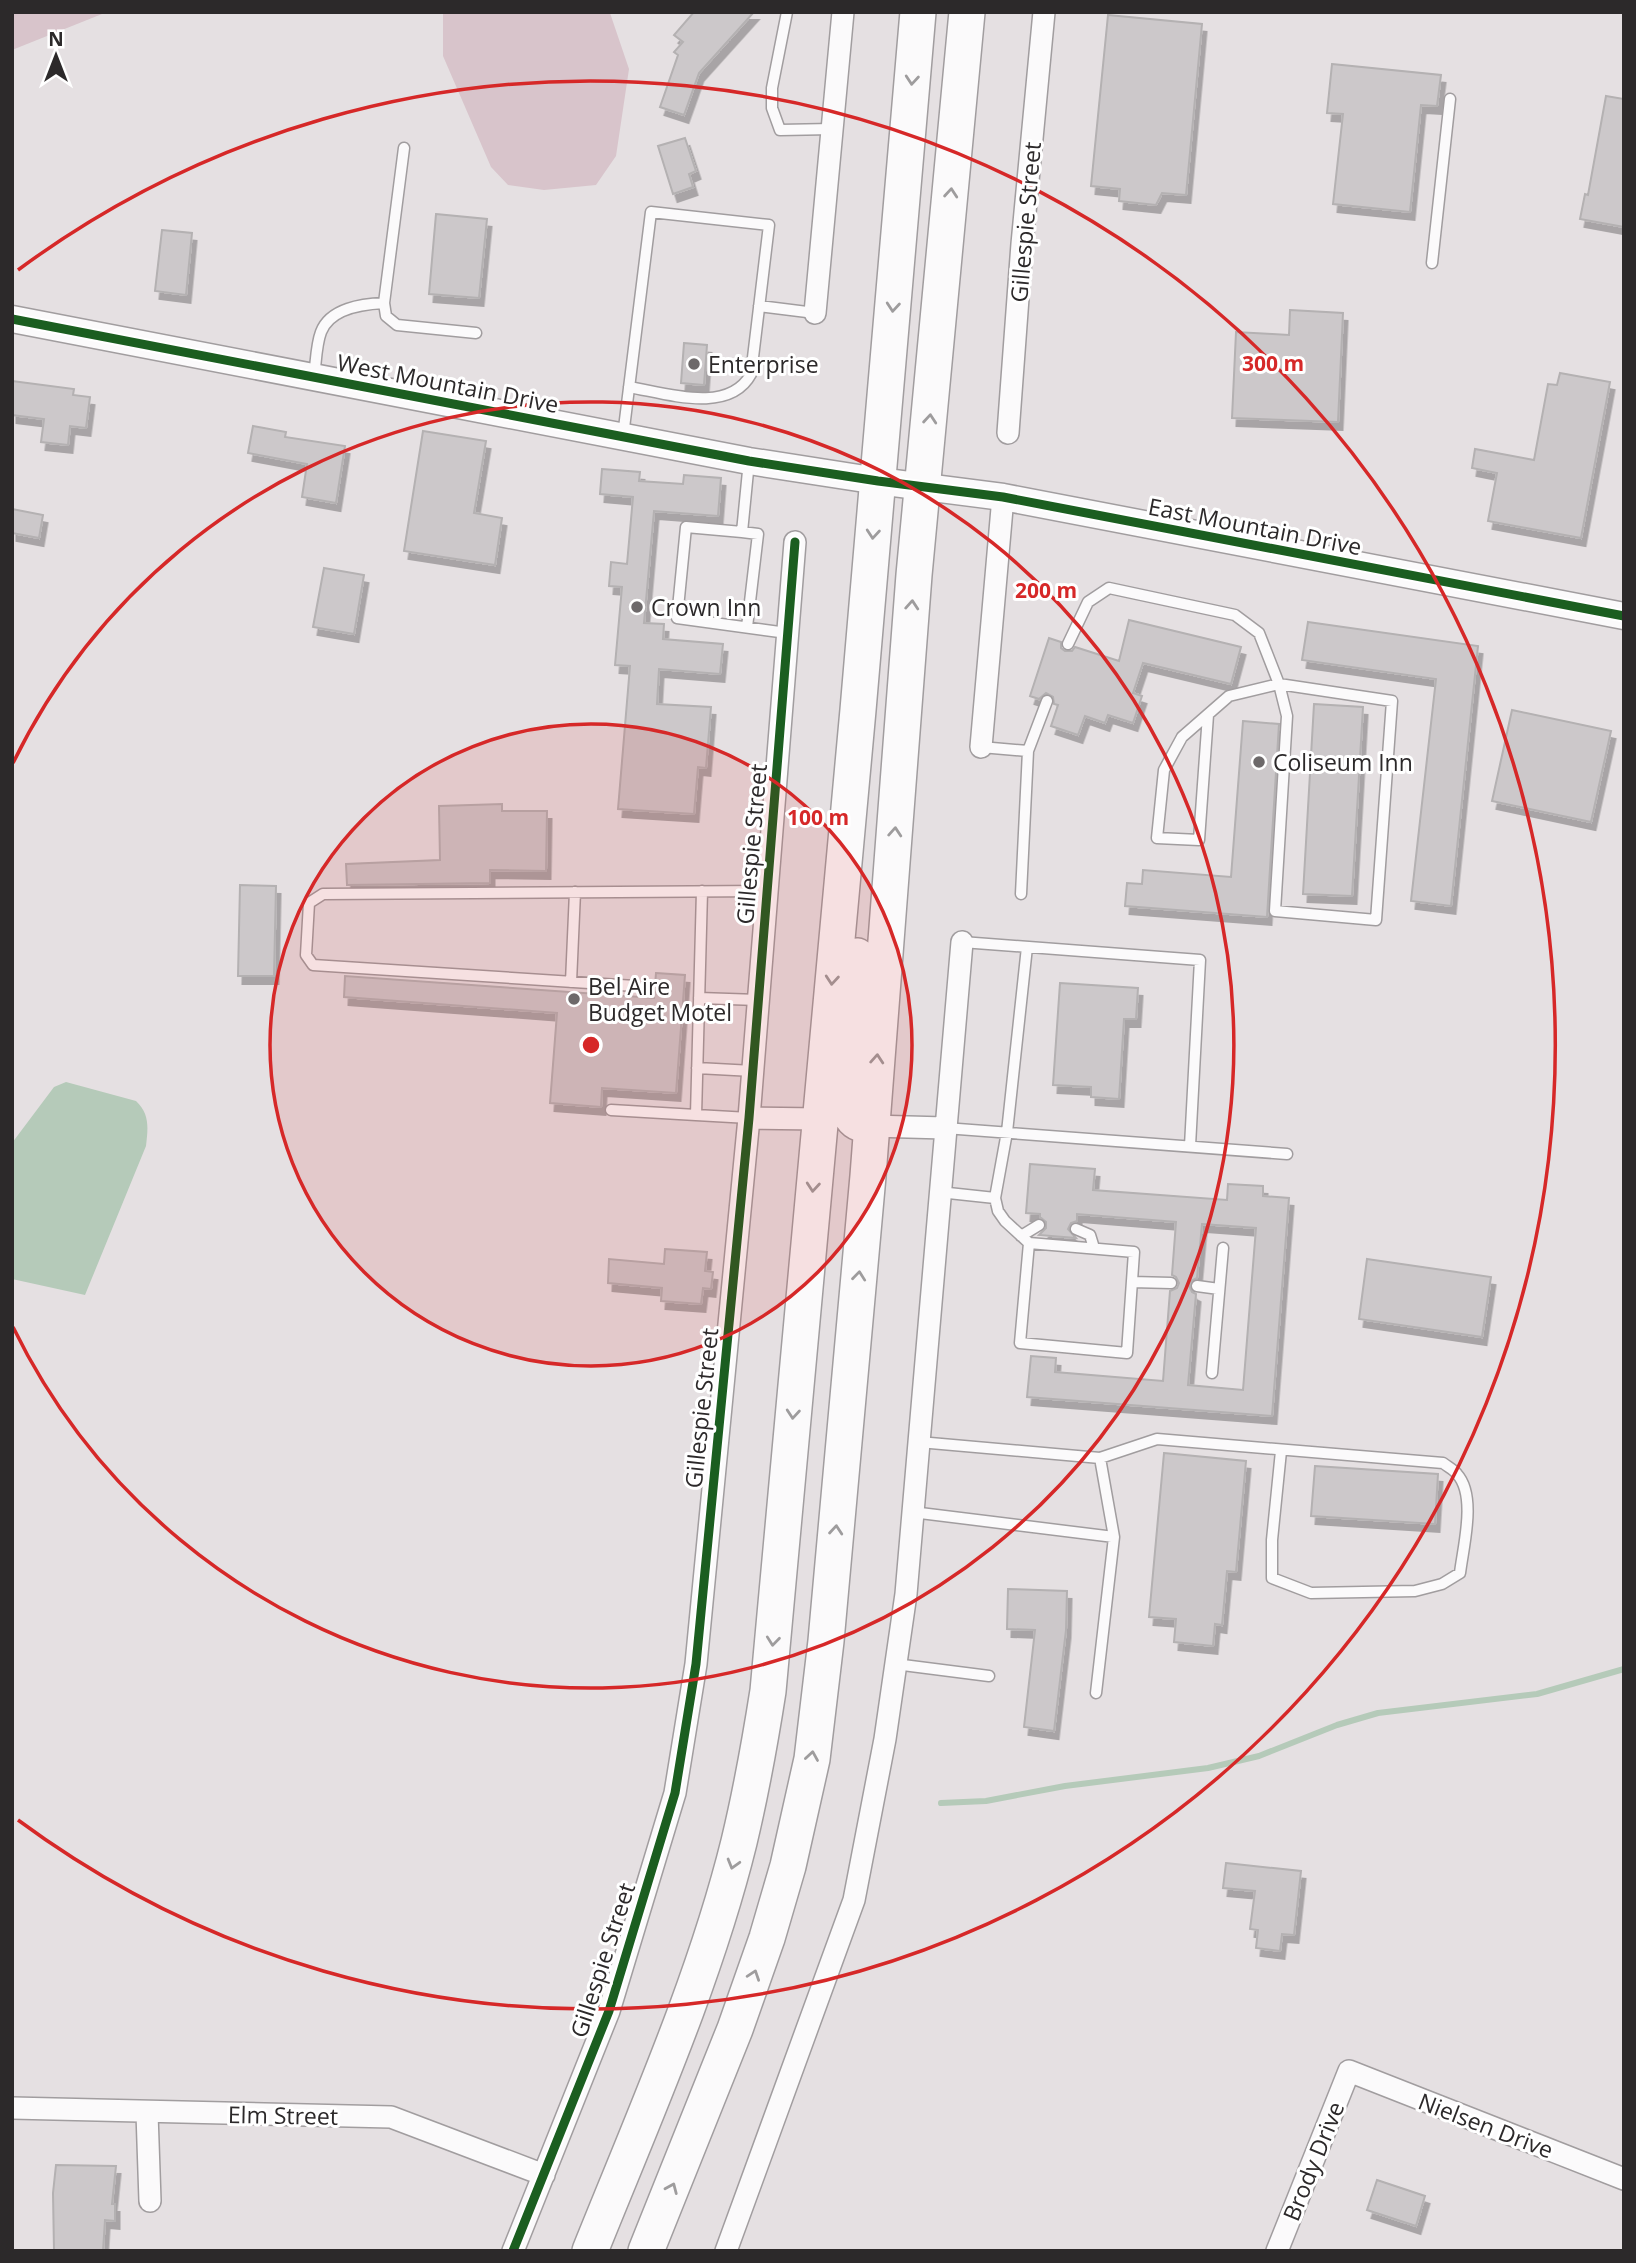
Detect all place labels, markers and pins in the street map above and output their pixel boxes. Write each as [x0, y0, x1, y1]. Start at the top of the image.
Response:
place label: Enterprise [708, 348, 819, 380]
marker: Enterprise [686, 356, 702, 372]
place label: Crown Inn [651, 591, 761, 623]
marker: Crown Inn [629, 599, 645, 615]
place label: Coliseum Inn [1273, 746, 1413, 778]
marker: Coliseum Inn [1251, 754, 1267, 770]
place label: Bel Aire Budget Motel [588, 970, 732, 1028]
marker: Bel Aire Budget Motel [566, 991, 582, 1007]
centre of rings [579, 1033, 603, 1057]

